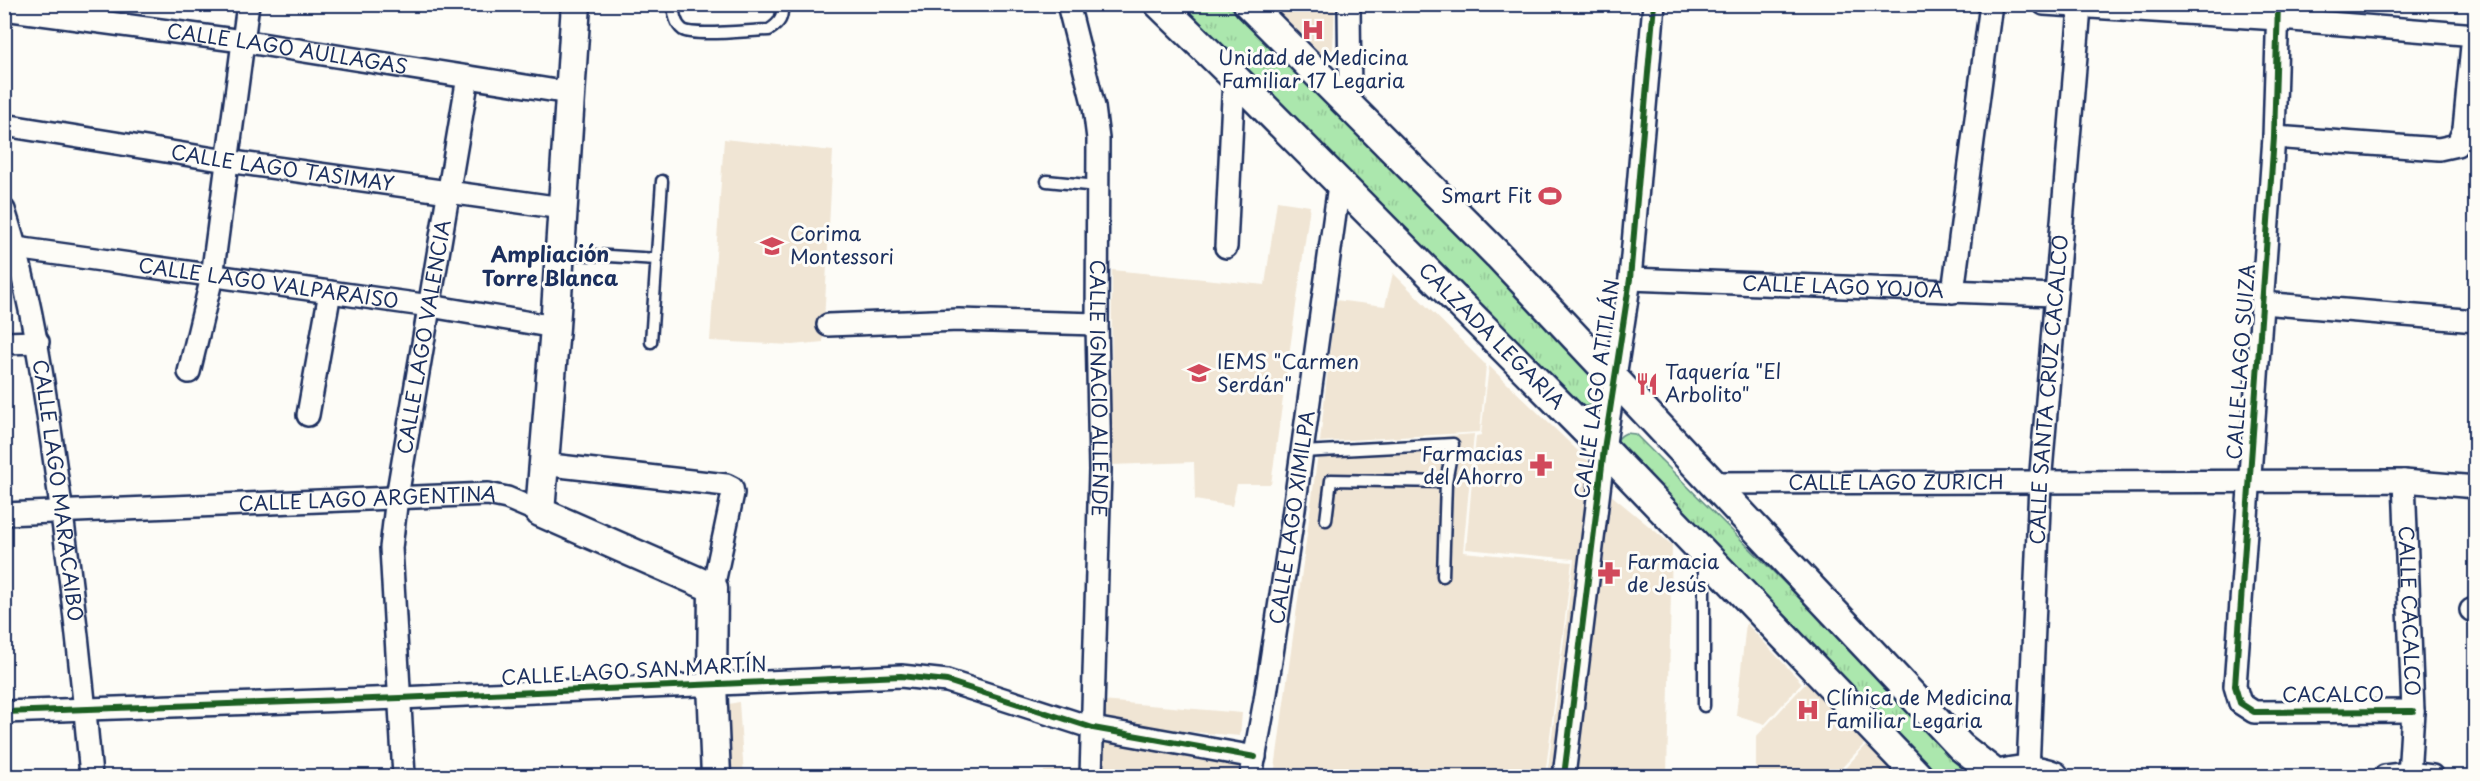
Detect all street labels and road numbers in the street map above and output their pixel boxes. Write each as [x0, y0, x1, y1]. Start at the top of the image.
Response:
street label: CALLE LAGO AULLAGAS [165, 15, 410, 81]
street label: CALLE LAGO TASIMAY [169, 136, 397, 198]
street label: CALLE LAGO VALENCIA [388, 217, 458, 456]
street label: CALLE SANTA CRUZ CACALCO [2021, 233, 2075, 545]
street label: CALLE LAGO VALPARAÍSO [137, 249, 401, 315]
street label: CALZADA LEGARIA [1412, 255, 1572, 416]
street label: CALLE IGNACIO ALLENDE [1083, 260, 1116, 518]
street label: CALLE LAGO SUIZA [2218, 263, 2262, 461]
street label: CALLE LAGO YOJOA [1741, 267, 1944, 305]
street label: CALLE LAGO ATITLÁN [1566, 277, 1626, 500]
street label: CALLE LAGO MARACAIBO [26, 357, 91, 623]
street label: CALLE LAGO XIMILPA [1261, 408, 1322, 626]
street label: CALLE LAGO ZURICH [1788, 466, 2004, 497]
street label: CALLE LAGO ARGENTINA [238, 477, 500, 518]
street label: CALLE CACALCO [2392, 525, 2428, 697]
street label: CALLE LAGO SAN MARTÍN [500, 648, 768, 692]
street label: CACALCO [2282, 679, 2384, 709]

